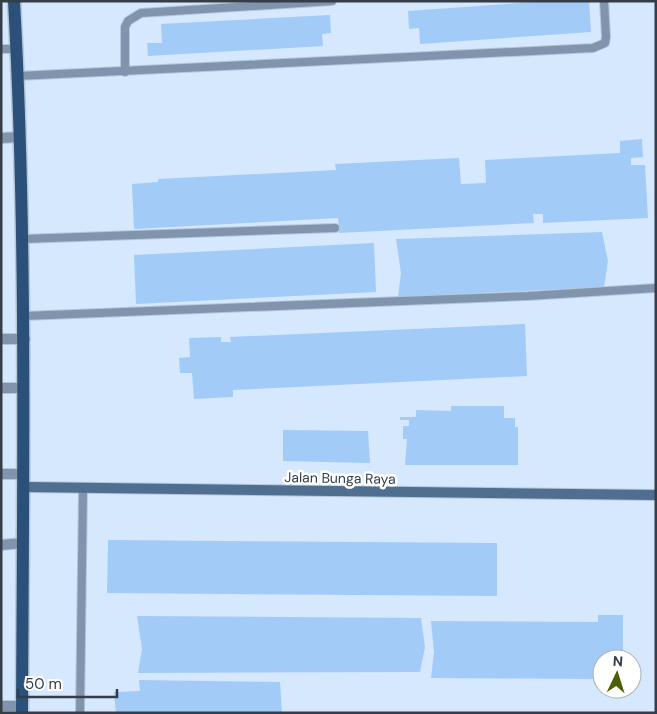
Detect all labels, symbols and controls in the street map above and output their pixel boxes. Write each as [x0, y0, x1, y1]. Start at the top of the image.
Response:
street label: Jalan Bunga Raya [284, 468, 396, 488]
north arrow [592, 649, 642, 699]
text: N [612, 652, 624, 670]
scale bar [18, 666, 116, 698]
text: 50 m [25, 674, 62, 694]

